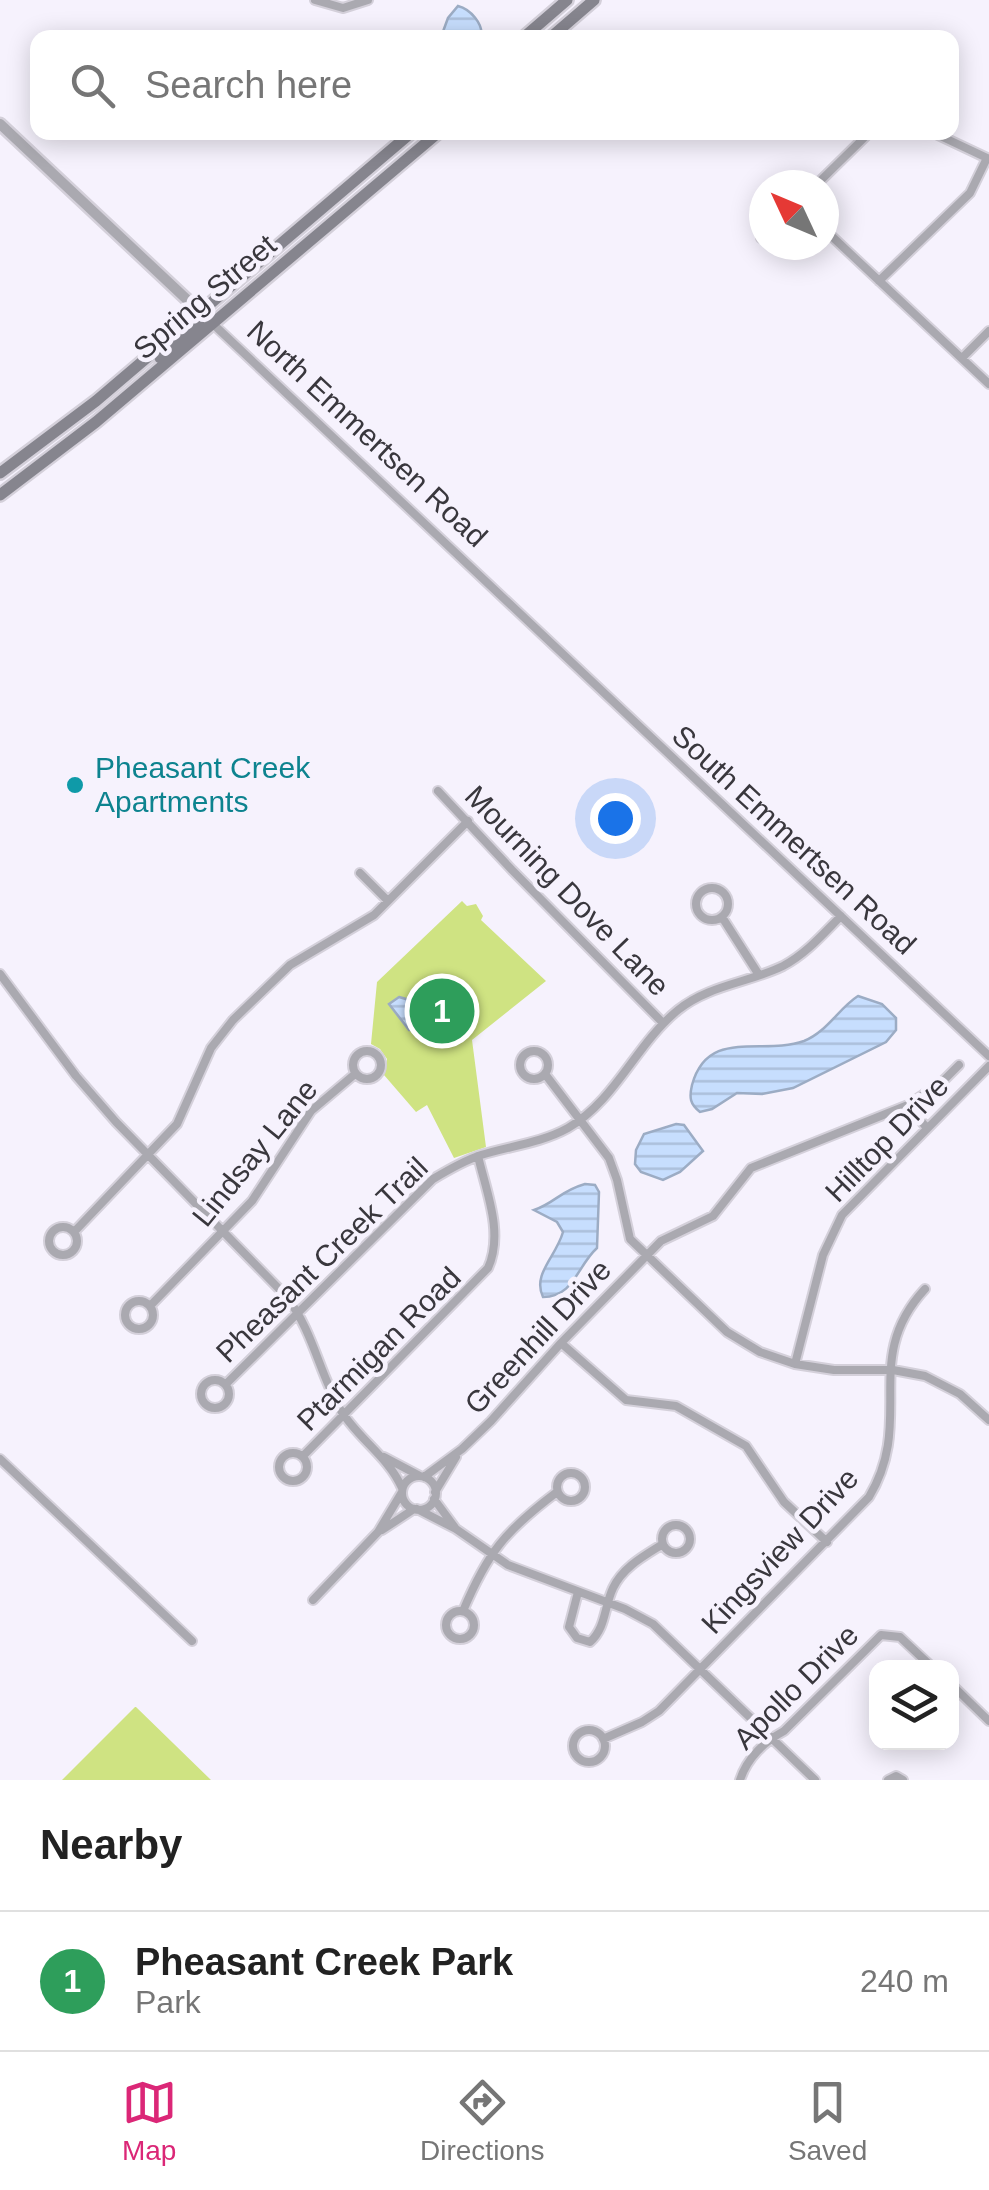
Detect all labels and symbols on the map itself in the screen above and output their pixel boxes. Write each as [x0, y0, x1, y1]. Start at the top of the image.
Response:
north arrow [749, 170, 839, 260]
street label: Spring Street [127, 227, 283, 366]
street label: North Emmertsen Road [241, 314, 494, 553]
street label: South Emmertsen Road [666, 718, 923, 961]
place label: Pheasant Creek Apartments [95, 751, 311, 818]
marker: Pheasant Creek Apartments [64, 774, 86, 796]
street label: Mourning Dove Lane [459, 779, 676, 1002]
your location [590, 793, 641, 844]
pin: 1 [410, 974, 474, 1048]
street label: Hilltop Drive [819, 1069, 955, 1208]
street label: Lindsay Lane [186, 1073, 324, 1232]
street label: Pheasant Creek Trail [209, 1150, 434, 1369]
street label: Greenhill Drive [458, 1253, 617, 1420]
street label: Ptarmigan Road [290, 1260, 467, 1437]
street label: Kingsview Drive [695, 1461, 864, 1640]
street label: Apollo Drive [727, 1618, 864, 1755]

